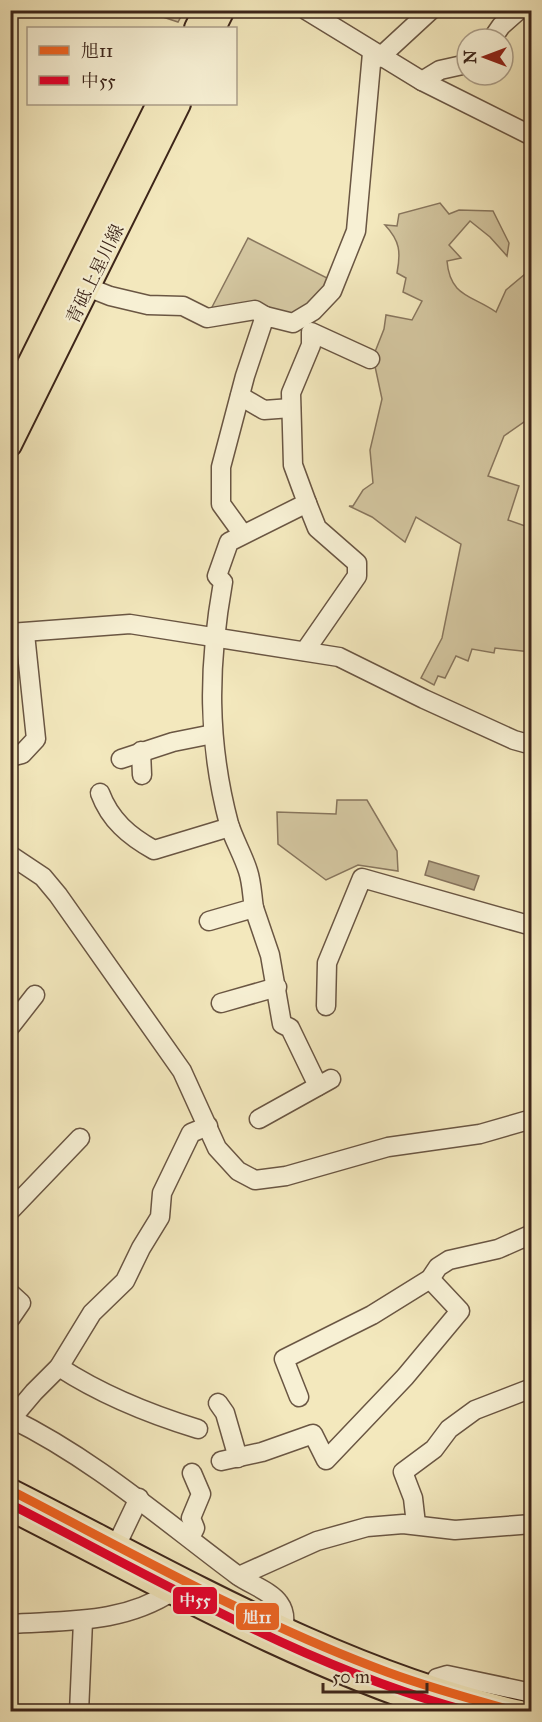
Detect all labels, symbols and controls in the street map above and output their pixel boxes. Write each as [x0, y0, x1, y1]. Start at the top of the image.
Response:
legend [27, 27, 237, 105]
north arrow [455, 27, 515, 87]
text: 旭11 [81, 40, 113, 62]
text: N [461, 50, 480, 64]
text: 中55 [81, 70, 116, 92]
street label: 青砥上星川線 [61, 221, 129, 327]
line badge: 中55 [172, 1586, 218, 1615]
text: 中55 [180, 1591, 211, 1610]
line badge: 旭11 [235, 1602, 280, 1631]
text: 旭11 [243, 1608, 272, 1627]
scale bar [323, 1656, 426, 1694]
text: 50 m [332, 1666, 370, 1688]

